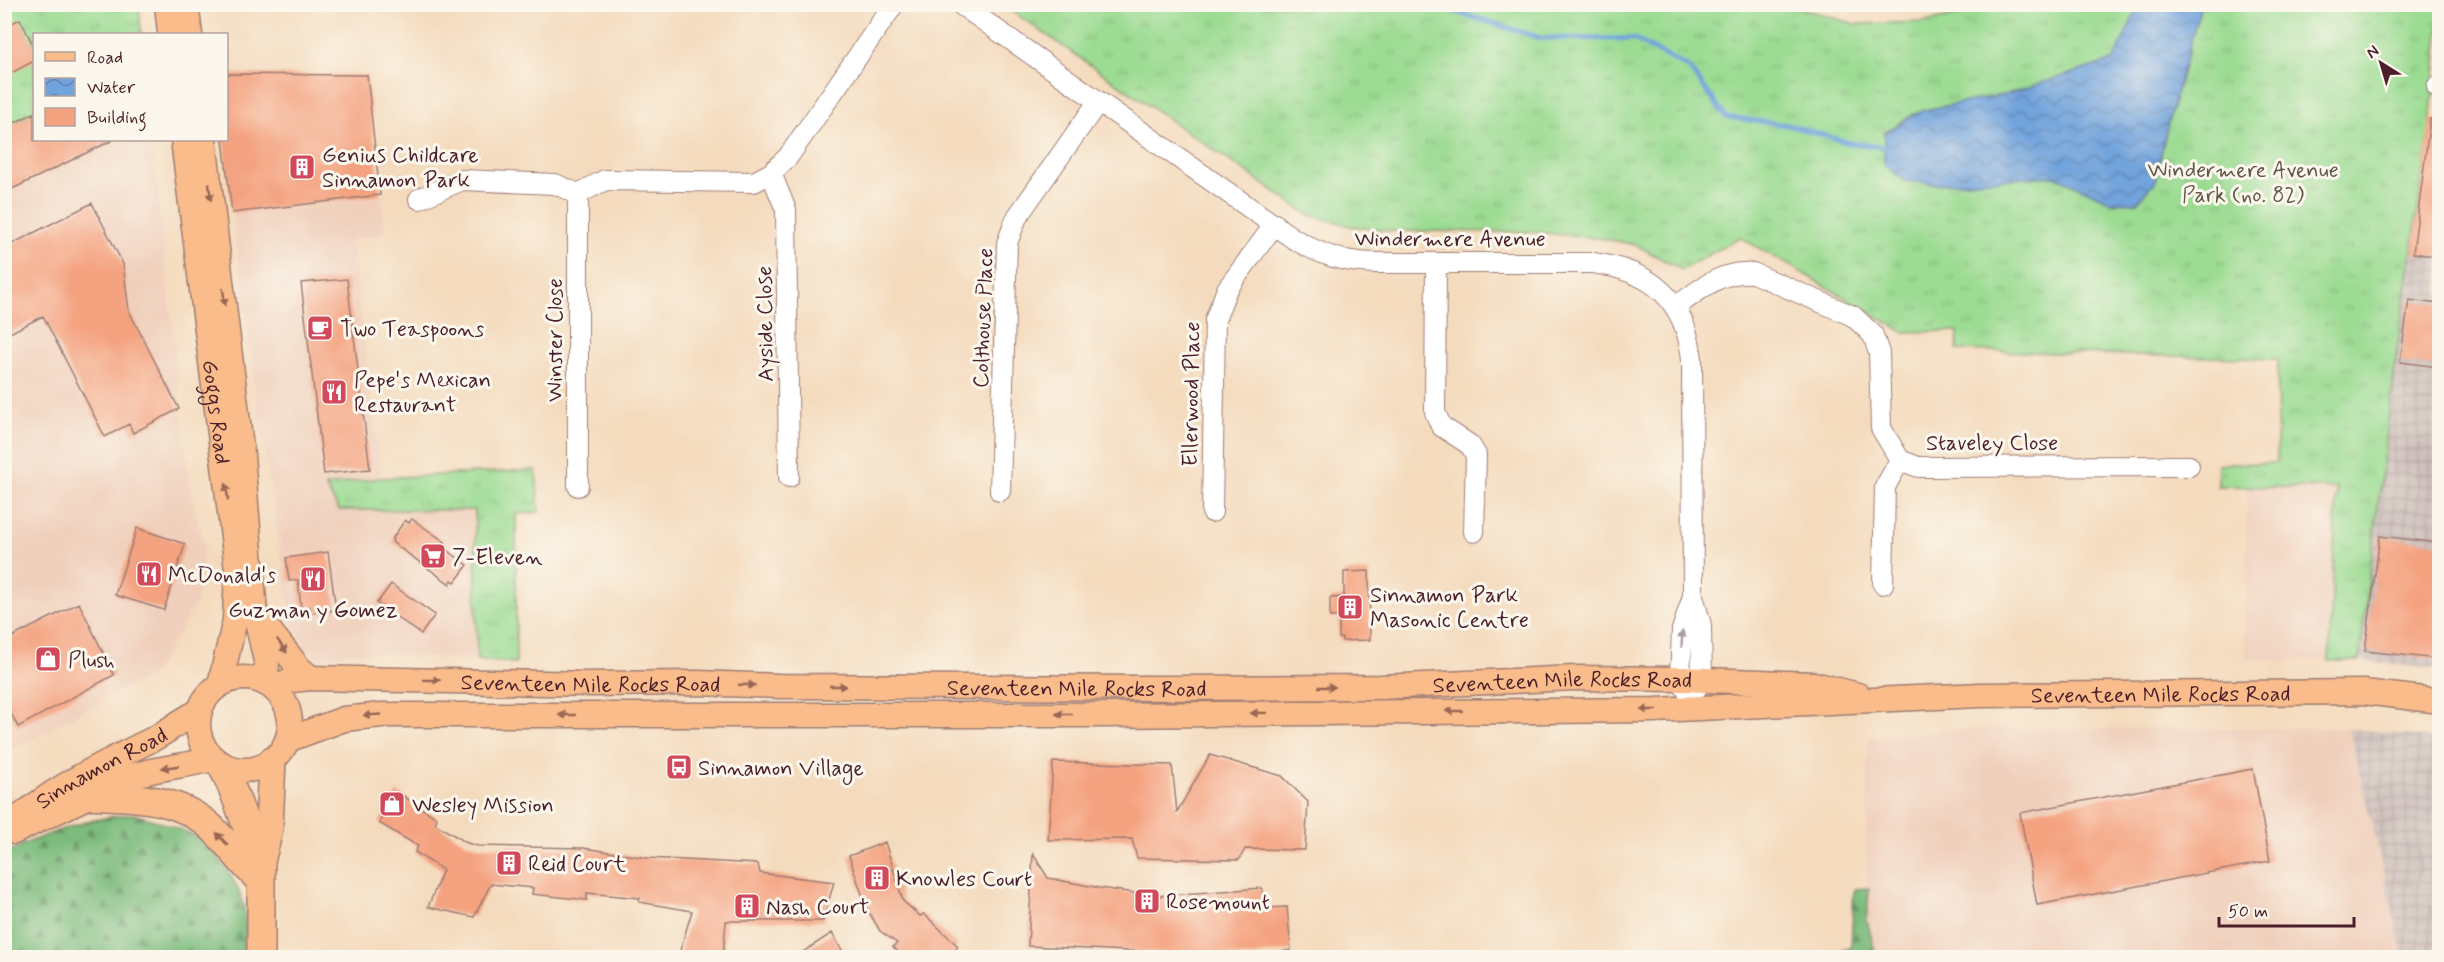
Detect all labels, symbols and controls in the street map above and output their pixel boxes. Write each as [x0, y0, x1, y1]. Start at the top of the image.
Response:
legend [33, 33, 228, 141]
north arrow [2351, 33, 2411, 93]
text: N [2362, 41, 2383, 64]
text: Road [87, 46, 123, 70]
text: Water [87, 76, 136, 100]
text: Building [87, 106, 147, 132]
place label: Genius Childcare Sinnamon Park [322, 142, 479, 195]
building icon: Genius Childcare Sinnamon Park [287, 152, 317, 182]
park label: Windermere Avenue Park (no. 82) [2147, 157, 2339, 210]
one-way arrow [205, 183, 215, 202]
street label: Windermere Avenue [1354, 226, 1546, 254]
street label: Colthouse Place [968, 248, 1000, 389]
street label: Ayside Close [751, 266, 781, 382]
street label: Winster Close [542, 278, 570, 402]
one-way arrow [219, 287, 228, 306]
cafe icon: Two Teaspoons [305, 313, 335, 343]
place label: Two Teaspoons [340, 316, 484, 344]
street label: Ellerwood Place [1177, 321, 1207, 467]
street label: Goggs Road [195, 358, 236, 466]
place label: Pepe's Mexican Restaurant [354, 367, 491, 420]
restaurant icon: Pepe's Mexican Restaurant [319, 377, 349, 407]
street label: Staveley Close [1926, 430, 2058, 458]
one-way arrow [223, 482, 232, 501]
supermarket icon: 7-Eleven [418, 541, 448, 571]
place label: 7-Eleven [452, 544, 542, 572]
restaurant icon: McDonald's [134, 559, 164, 589]
place label: McDonald's [168, 562, 276, 590]
restaurant icon: Guzman y Gomez [298, 564, 328, 594]
place label: Sinnamon Park Masonic Centre [1370, 582, 1529, 635]
building icon: Sinnamon Park Masonic Centre [1335, 592, 1365, 622]
place label: Guzman y Gomez [228, 597, 398, 625]
one-way arrow [1677, 629, 1687, 648]
one-way arrow [276, 638, 287, 654]
shop icon: Plush [33, 644, 63, 674]
place label: Plush [68, 647, 115, 675]
street label: Seventeen Mile Rocks Road [1432, 666, 1693, 701]
street label: Seventeen Mile Rocks Road [460, 669, 721, 700]
one-way arrow [423, 675, 442, 685]
street label: Seventeen Mile Rocks Road [947, 675, 1207, 704]
one-way arrow [738, 680, 757, 689]
one-way arrow [829, 681, 848, 691]
street label: Seventeen Mile Rocks Road [2031, 681, 2291, 711]
one-way arrow [1318, 682, 1337, 692]
one-way arrow [1640, 705, 1659, 715]
one-way arrow [1445, 706, 1464, 716]
one-way arrow [1250, 708, 1269, 718]
one-way arrow [1055, 710, 1074, 719]
one-way arrow [363, 711, 382, 720]
one-way arrow [558, 711, 577, 720]
street label: Sinnamon Road [31, 722, 173, 816]
bus stop icon: Sinnamon Village [664, 752, 694, 782]
place label: Sinnamon Village [698, 755, 864, 786]
one-way arrow [161, 763, 180, 772]
shop icon: Wesley Mission [377, 789, 407, 819]
place label: Wesley Mission [412, 792, 554, 820]
one-way arrow [215, 831, 229, 846]
building icon: Reid Court [494, 848, 524, 878]
place label: Reid Court [528, 851, 626, 879]
building icon: Knowles Court [862, 863, 892, 893]
place label: Knowles Court [896, 866, 1032, 894]
building icon: Rosemount [1132, 886, 1162, 916]
place label: Rosemount [1166, 889, 1270, 917]
scale bar [2219, 890, 2354, 928]
building icon: Nash Court [732, 891, 762, 921]
place label: Nash Court [766, 894, 869, 922]
text: 50 m [2228, 900, 2268, 924]

